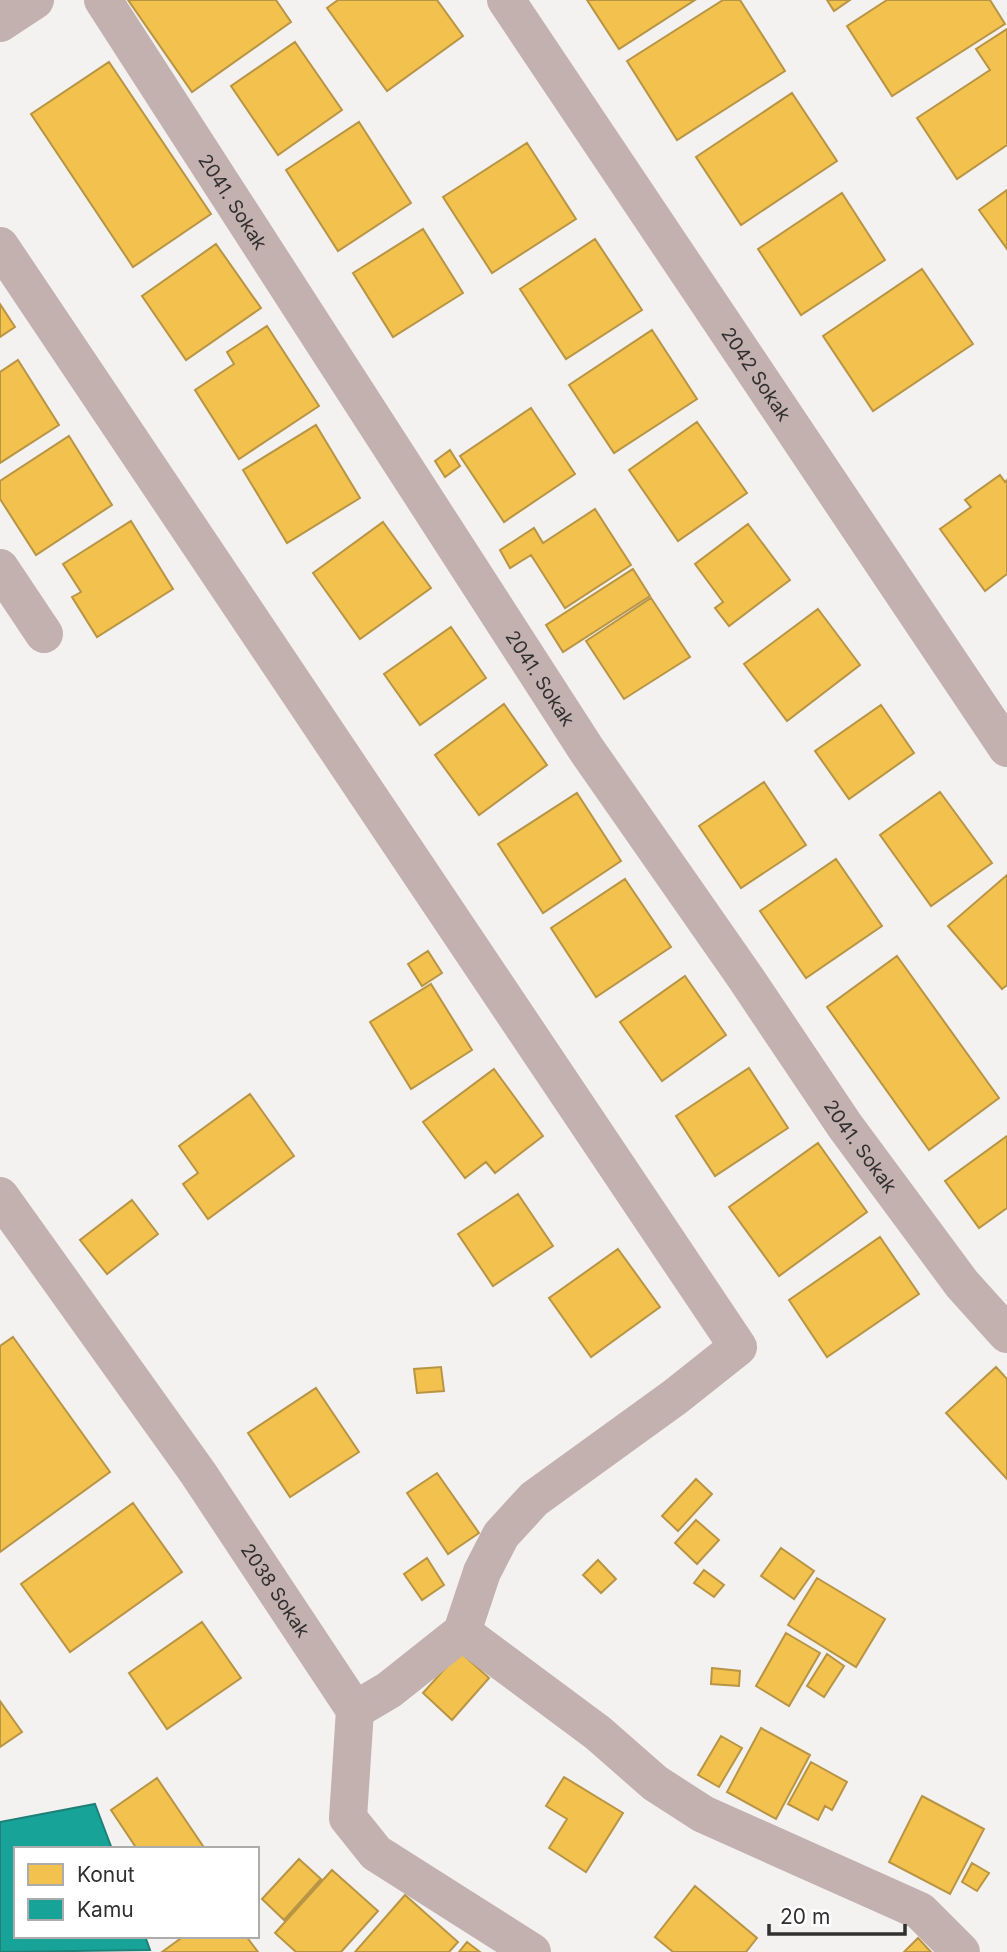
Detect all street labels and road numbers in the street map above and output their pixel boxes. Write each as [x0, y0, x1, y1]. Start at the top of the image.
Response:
street label: 2041. Sokak [194, 150, 273, 254]
street label: 2042 Sokak [717, 323, 796, 426]
street label: 2041. Sokak [501, 626, 580, 731]
street label: 2041. Sokak [819, 1095, 902, 1198]
street label: 2038 Sokak [236, 1539, 315, 1642]

